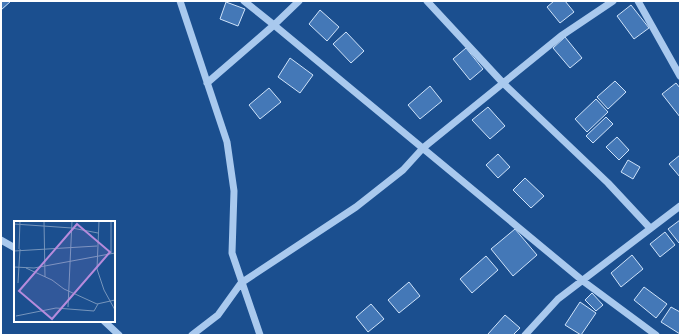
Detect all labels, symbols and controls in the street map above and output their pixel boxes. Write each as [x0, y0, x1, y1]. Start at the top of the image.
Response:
inset map [14, 221, 115, 322]

